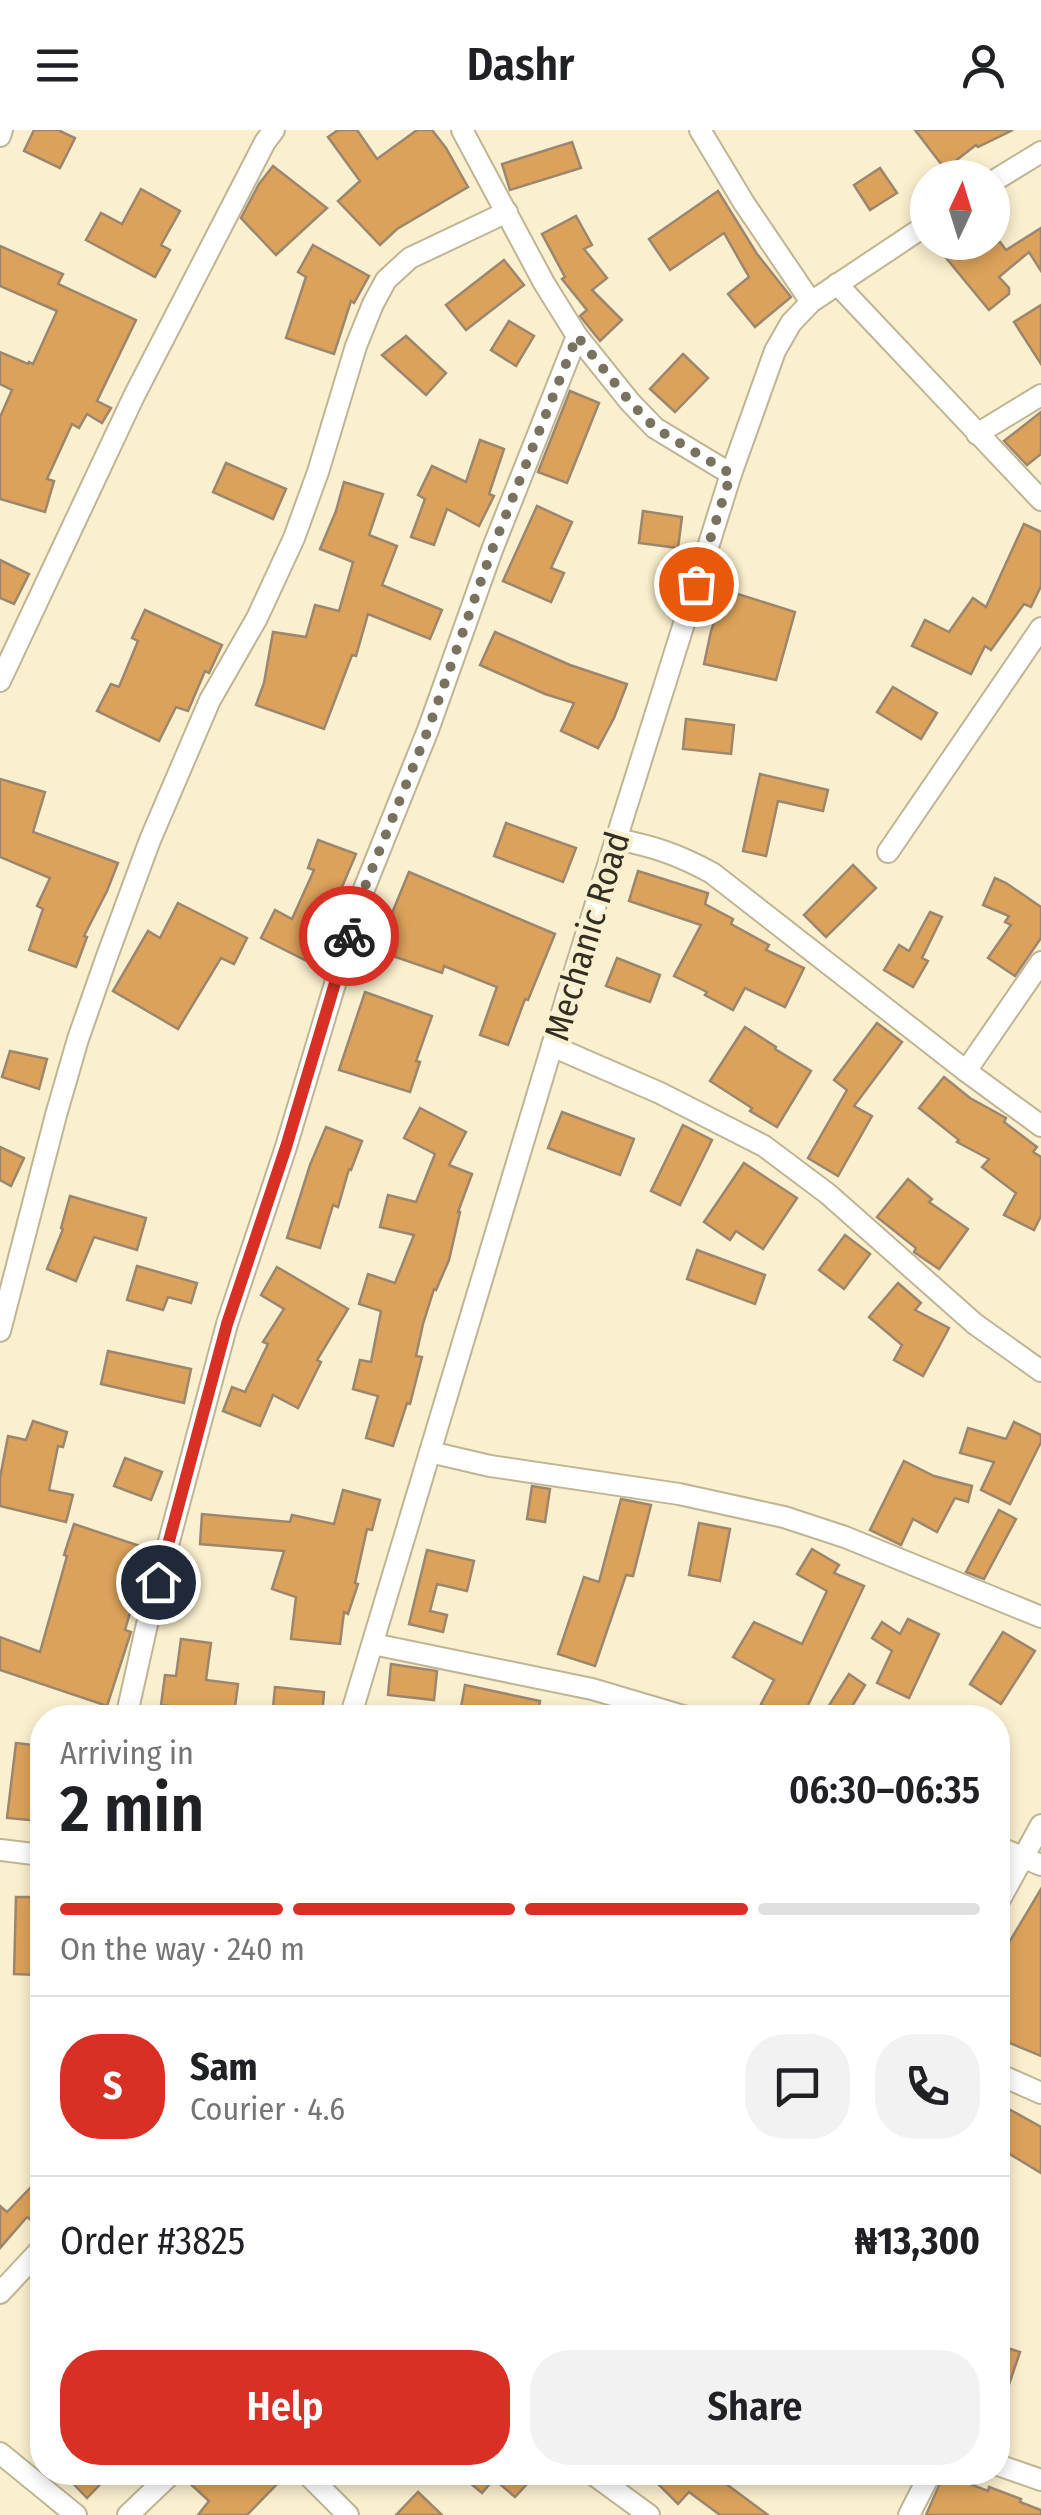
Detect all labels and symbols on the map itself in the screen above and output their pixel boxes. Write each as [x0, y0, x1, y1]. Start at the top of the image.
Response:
north arrow [910, 160, 1010, 260]
pin [654, 542, 739, 627]
street label: Mechanic Road [535, 827, 639, 1045]
courier [299, 886, 399, 986]
pin [116, 1540, 201, 1625]

